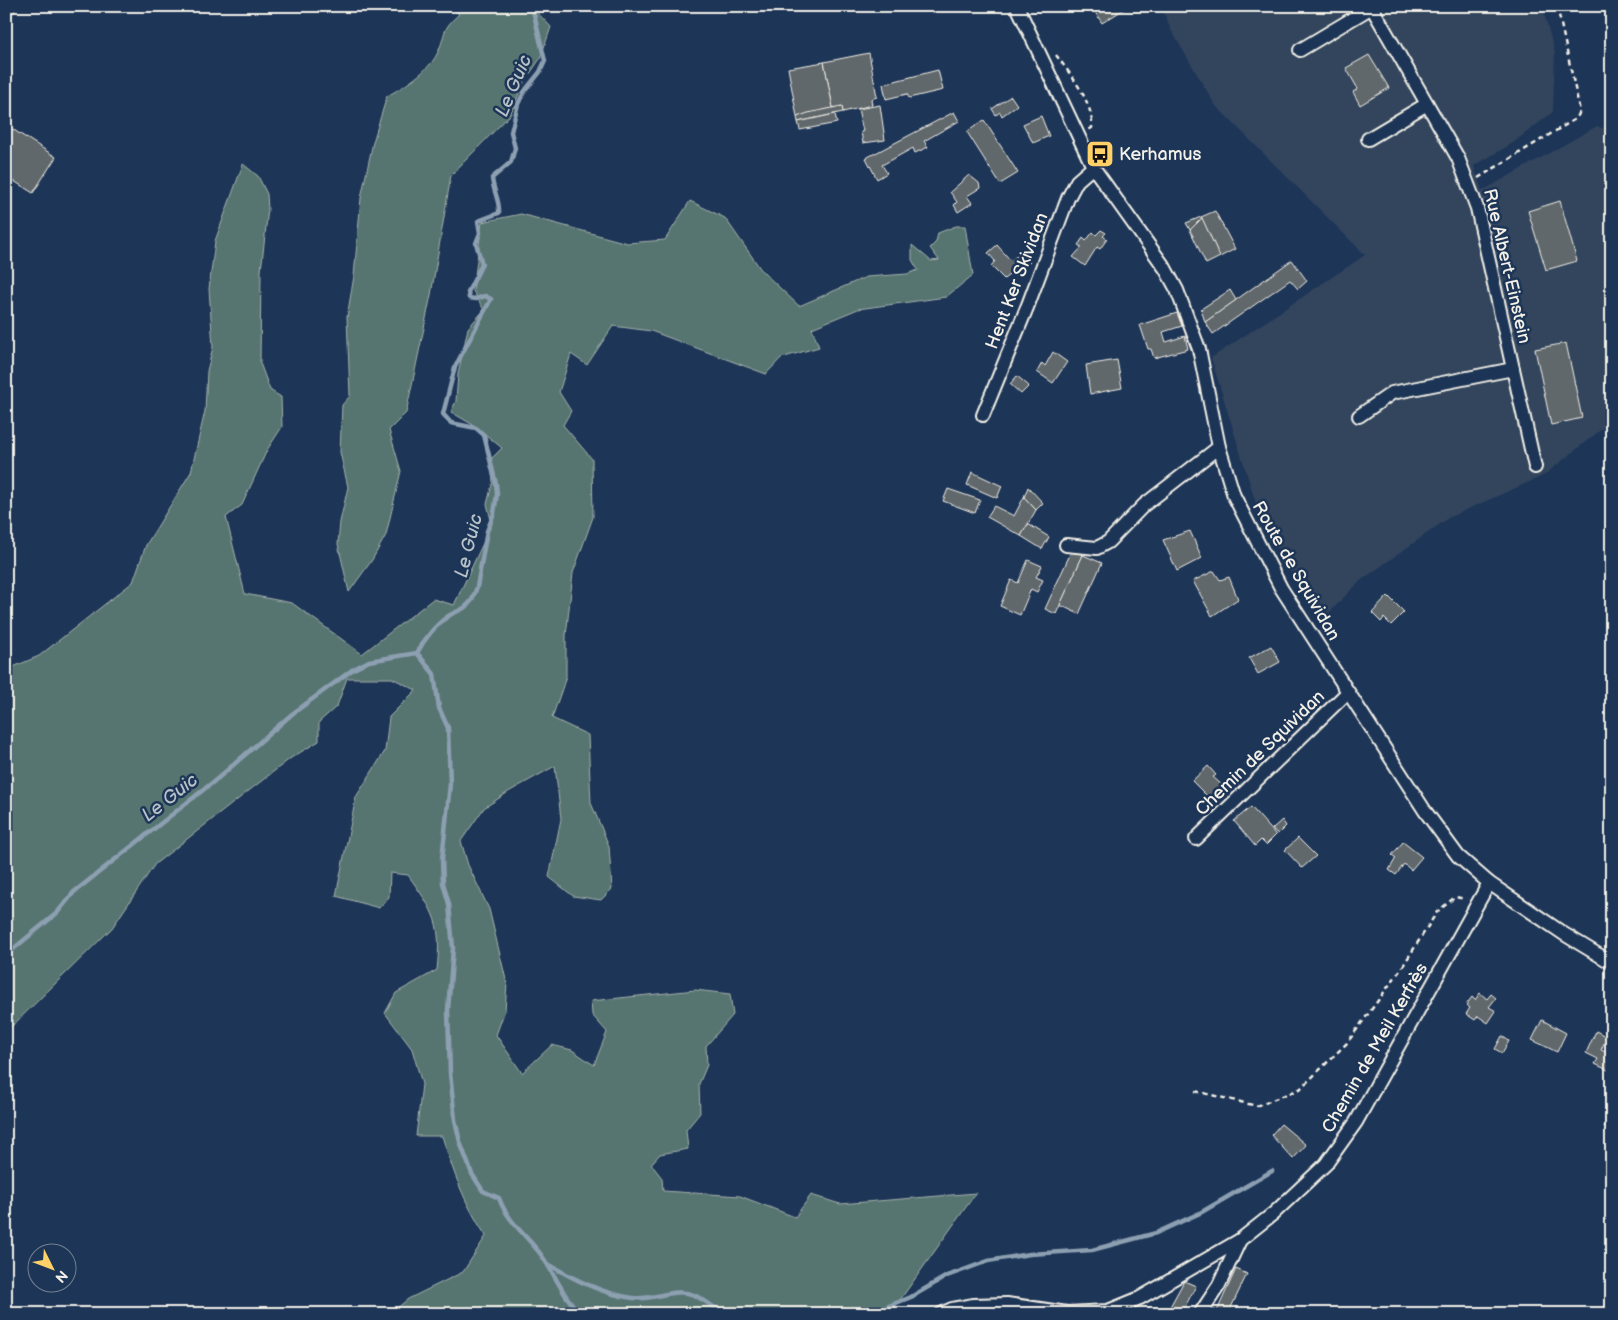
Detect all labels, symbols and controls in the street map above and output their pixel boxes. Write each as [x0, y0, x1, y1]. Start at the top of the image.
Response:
water label: Le Guic [491, 52, 537, 120]
bus stop icon: Kerhamus [1085, 139, 1115, 169]
place label: Kerhamus [1119, 144, 1202, 165]
street label: Rue Albert-Einstein [1479, 187, 1535, 345]
street label: Hent Ker Skividan [981, 210, 1053, 352]
street label: Route de Squividan [1248, 498, 1344, 644]
water label: Le Guic [450, 512, 488, 580]
street label: Chemin de Squividan [1191, 686, 1329, 820]
water label: Le Guic [137, 769, 203, 827]
street label: Chemin de Meil Kerfrès [1318, 959, 1432, 1137]
north arrow [28, 1242, 78, 1292]
text: N [51, 1267, 71, 1286]

